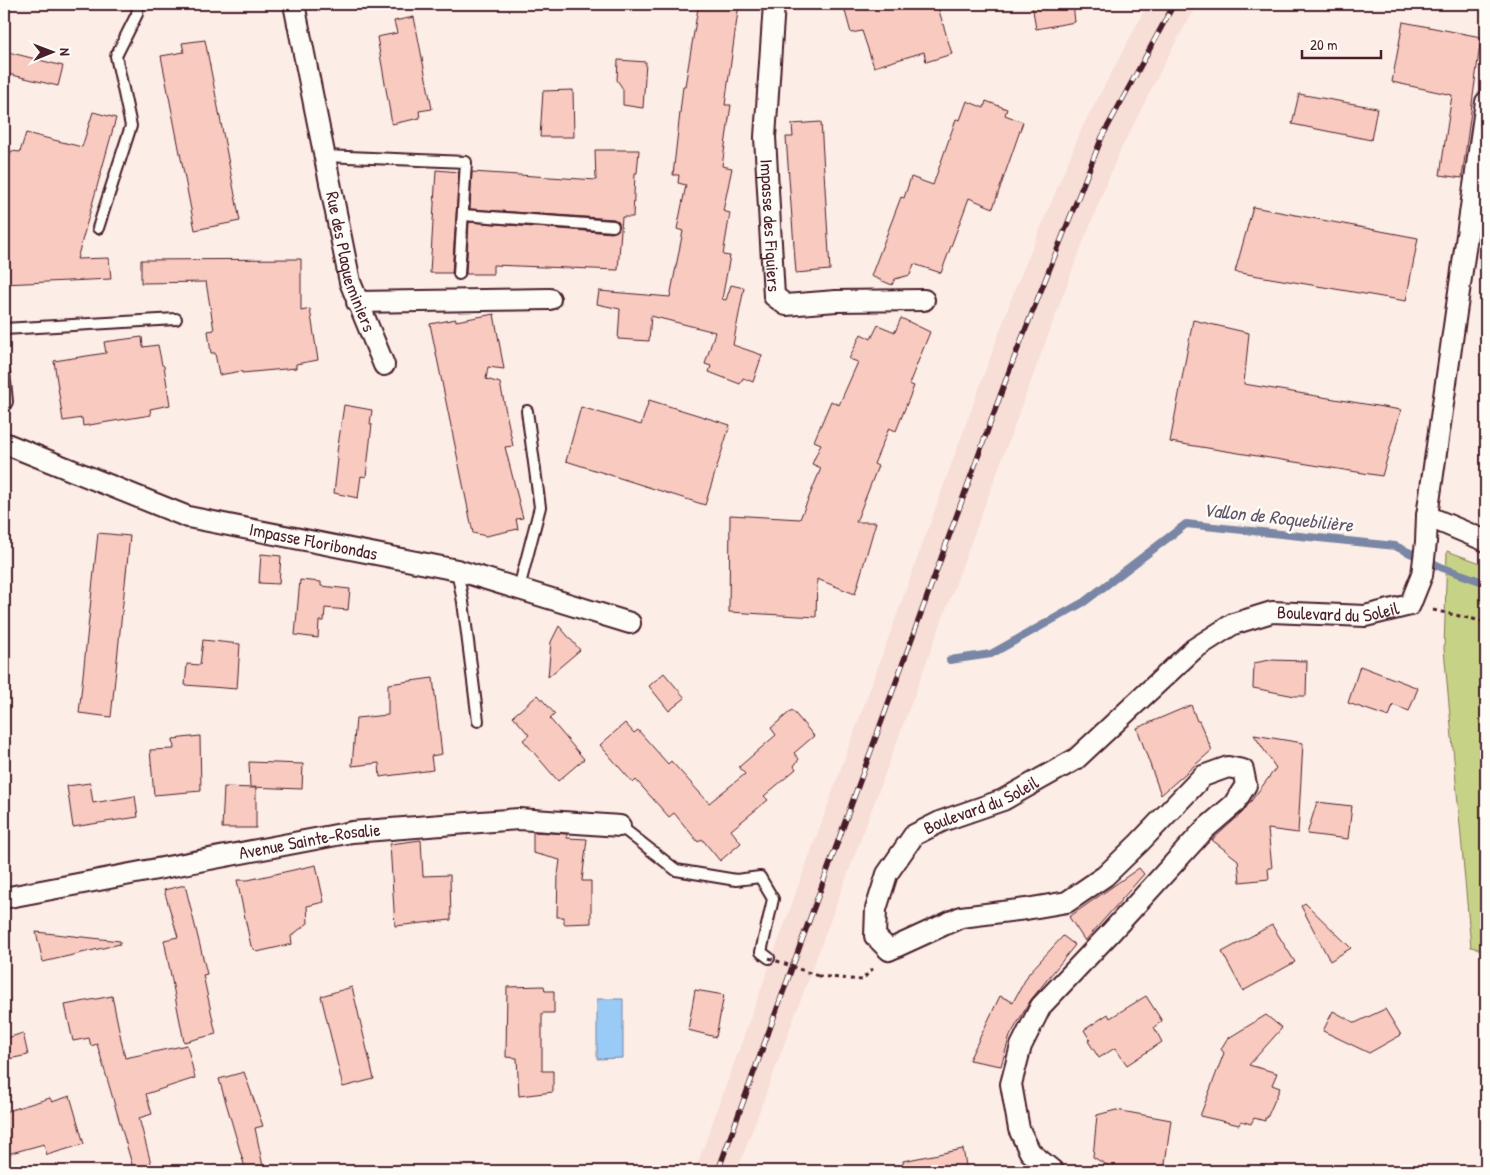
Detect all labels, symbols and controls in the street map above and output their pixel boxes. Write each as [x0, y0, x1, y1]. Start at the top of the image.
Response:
north arrow [28, 28, 78, 78]
scale bar [1302, 28, 1381, 60]
text: 20 m [1310, 34, 1337, 55]
text: N [56, 48, 75, 56]
street label: Impasse des Figuiers [754, 159, 787, 293]
street label: Rue des Plaqueminiers [320, 189, 382, 335]
water label: Vallon de Roquebilière [1202, 496, 1356, 538]
street label: Impasse Floribondas [247, 516, 380, 566]
street label: Boulevard du Soleil [1277, 595, 1402, 628]
street label: Boulevard du Soleil [919, 770, 1043, 840]
street label: Avenue Sainte-Rosalie [237, 817, 381, 865]

